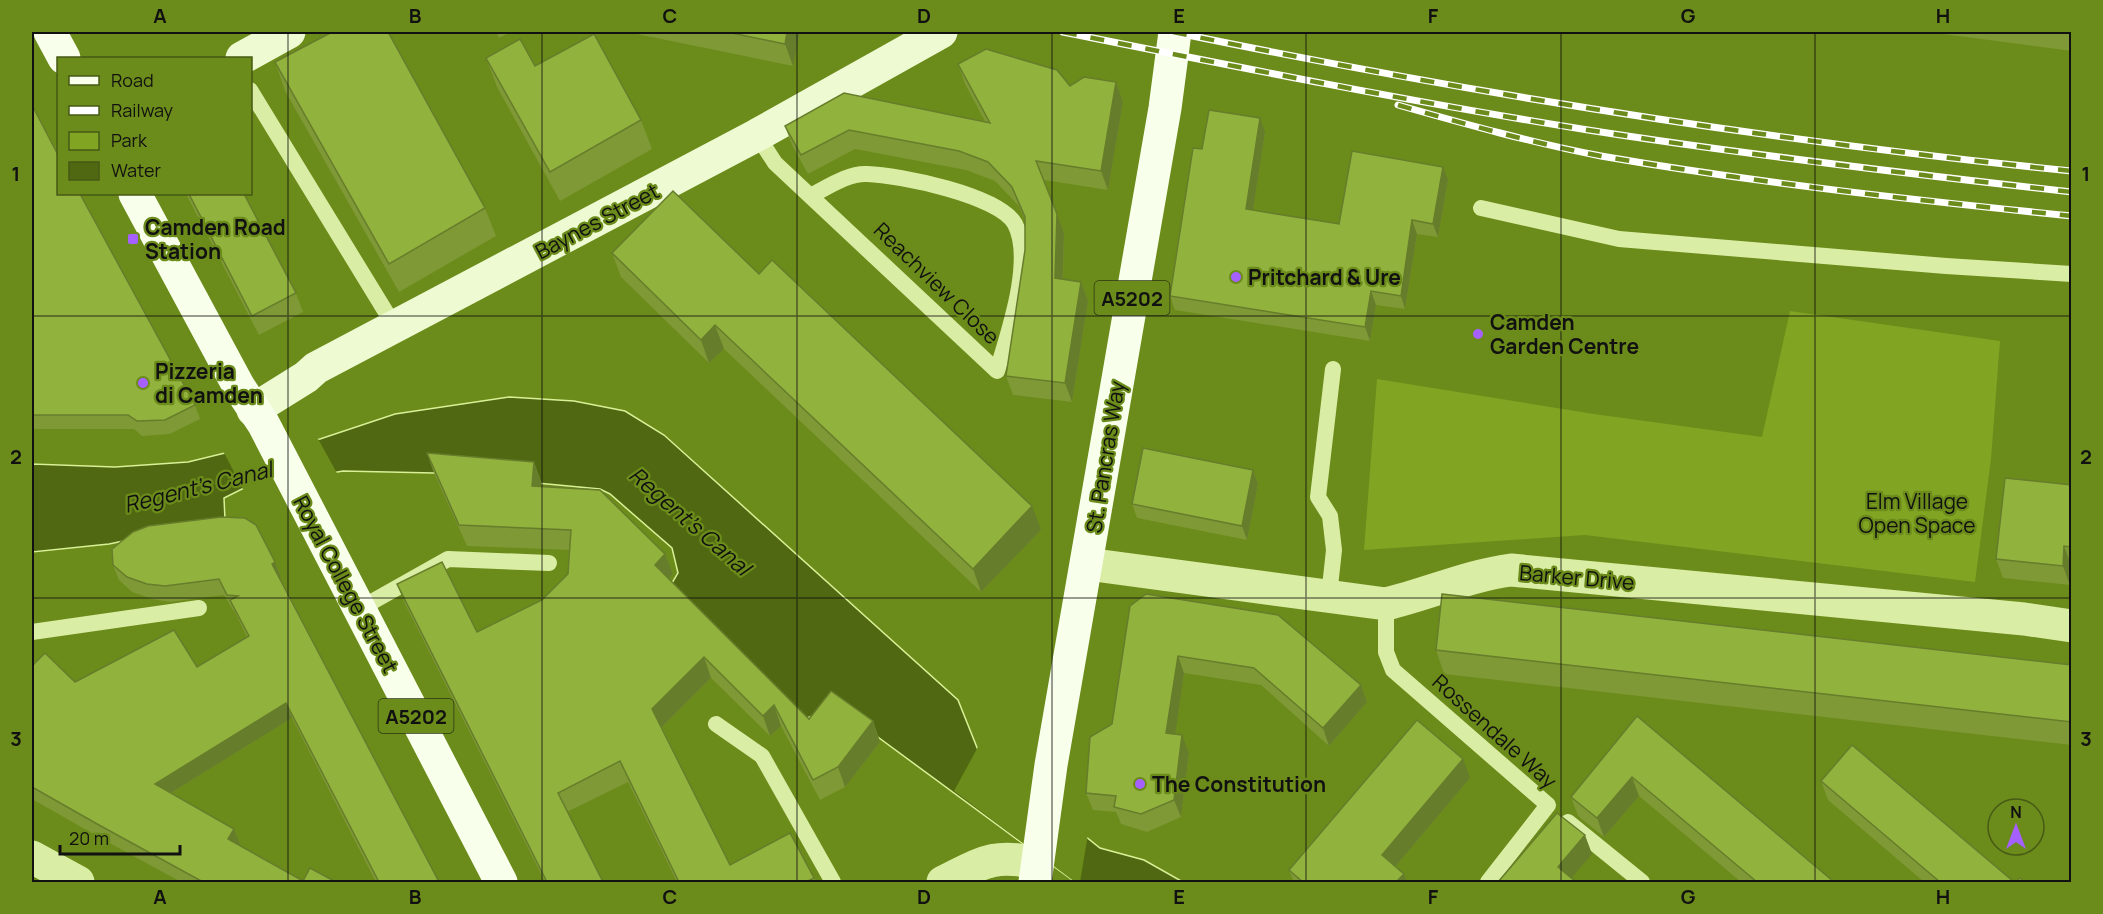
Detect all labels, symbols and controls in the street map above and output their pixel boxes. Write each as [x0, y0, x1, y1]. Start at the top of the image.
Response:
text: A [153, 2, 167, 29]
text: B [409, 2, 422, 29]
text: C [663, 2, 677, 29]
text: D [917, 2, 931, 29]
text: E [1173, 2, 1185, 29]
text: F [1428, 2, 1439, 29]
text: G [1681, 2, 1696, 29]
text: H [1936, 2, 1950, 29]
legend [57, 57, 252, 195]
text: Road [111, 68, 154, 92]
text: Railway [111, 98, 173, 122]
text: Park [111, 128, 148, 152]
text: Water [111, 158, 161, 182]
text: 1 [12, 160, 20, 187]
text: 1 [2082, 160, 2090, 187]
street label: Baynes Street [530, 177, 664, 265]
place label: Camden Road Station [145, 213, 286, 265]
street label: Reachview Close [868, 216, 1006, 350]
marker: Camden Road Station [126, 232, 140, 246]
place label: Pritchard & Ure [1248, 263, 1401, 291]
marker: Pritchard & Ure [1229, 270, 1243, 284]
road number: A5202 [1094, 281, 1170, 315]
place label: Camden Garden Centre [1490, 308, 1639, 360]
marker: Camden Garden Centre [1471, 327, 1485, 341]
place label: Pizzeria di Camden [155, 357, 263, 409]
marker: Pizzeria di Camden [136, 376, 150, 390]
street label: St. Pancras Way [1079, 379, 1131, 535]
text: 2 [10, 443, 22, 470]
text: 2 [2080, 443, 2092, 470]
water label: Regent's Canal [121, 453, 278, 520]
water label: Regent's Canal [623, 460, 759, 584]
park label: Elm Village Open Space [1859, 487, 1975, 539]
street label: Royal College Street [287, 491, 405, 677]
street label: Barker Drive [1518, 558, 1636, 596]
street label: Rossendale Way [1427, 668, 1563, 794]
road number: A5202 [378, 699, 454, 733]
text: 3 [10, 725, 22, 752]
text: 3 [2080, 725, 2092, 752]
place label: The Constitution [1152, 770, 1326, 798]
marker: The Constitution [1133, 777, 1147, 791]
north arrow [1986, 797, 2046, 857]
text: N [2010, 801, 2022, 823]
scale bar [60, 818, 180, 856]
text: 20 m [69, 826, 109, 850]
text: A [153, 883, 167, 910]
text: B [409, 883, 422, 910]
text: C [663, 883, 677, 910]
text: D [917, 883, 931, 910]
text: E [1173, 883, 1185, 910]
text: F [1428, 883, 1439, 910]
text: G [1681, 883, 1696, 910]
text: H [1936, 883, 1950, 910]

